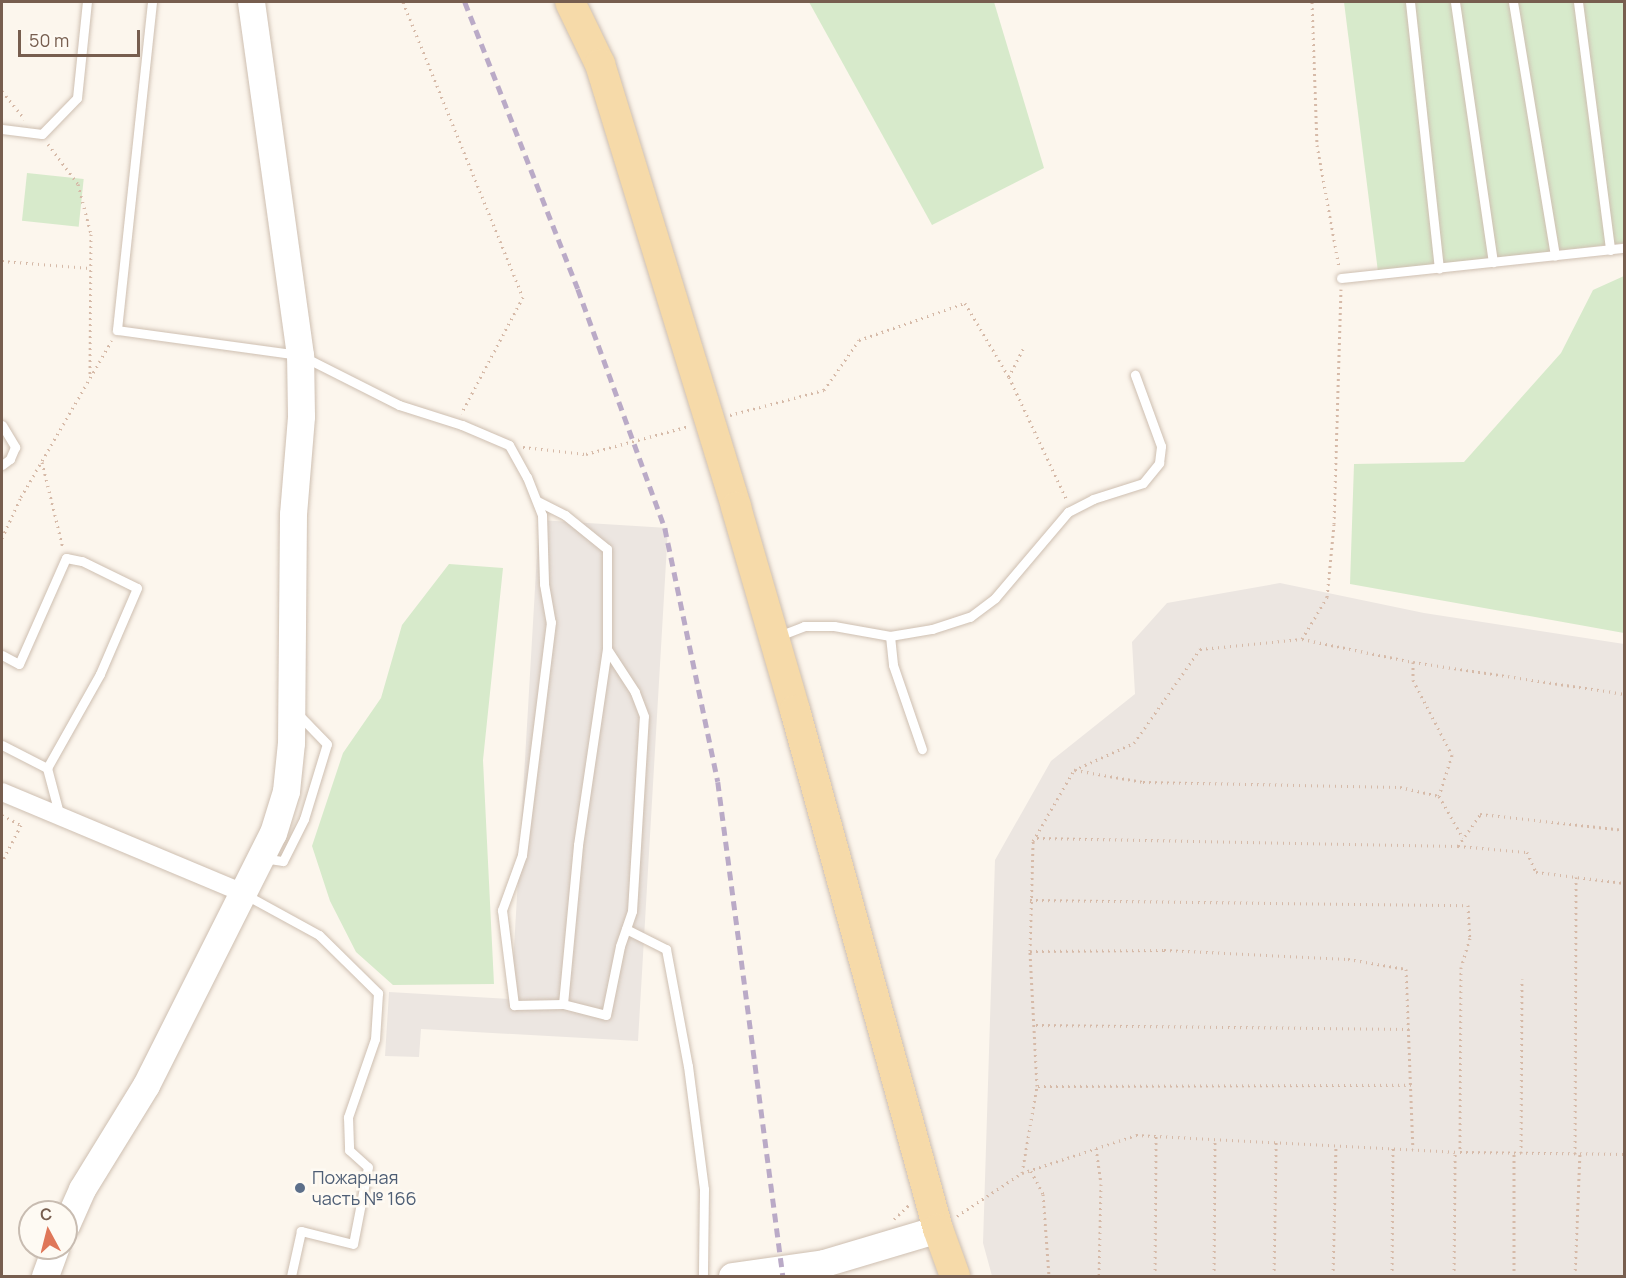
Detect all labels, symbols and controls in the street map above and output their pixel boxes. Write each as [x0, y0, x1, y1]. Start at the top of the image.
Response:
scale bar [21, 18, 142, 56]
text: 50 m [29, 28, 69, 52]
place label: Пожарная часть № 166 [312, 1167, 417, 1210]
marker: Пожарная часть № 166 [293, 1181, 307, 1195]
north arrow [18, 1200, 78, 1260]
text: С [39, 1202, 53, 1226]

